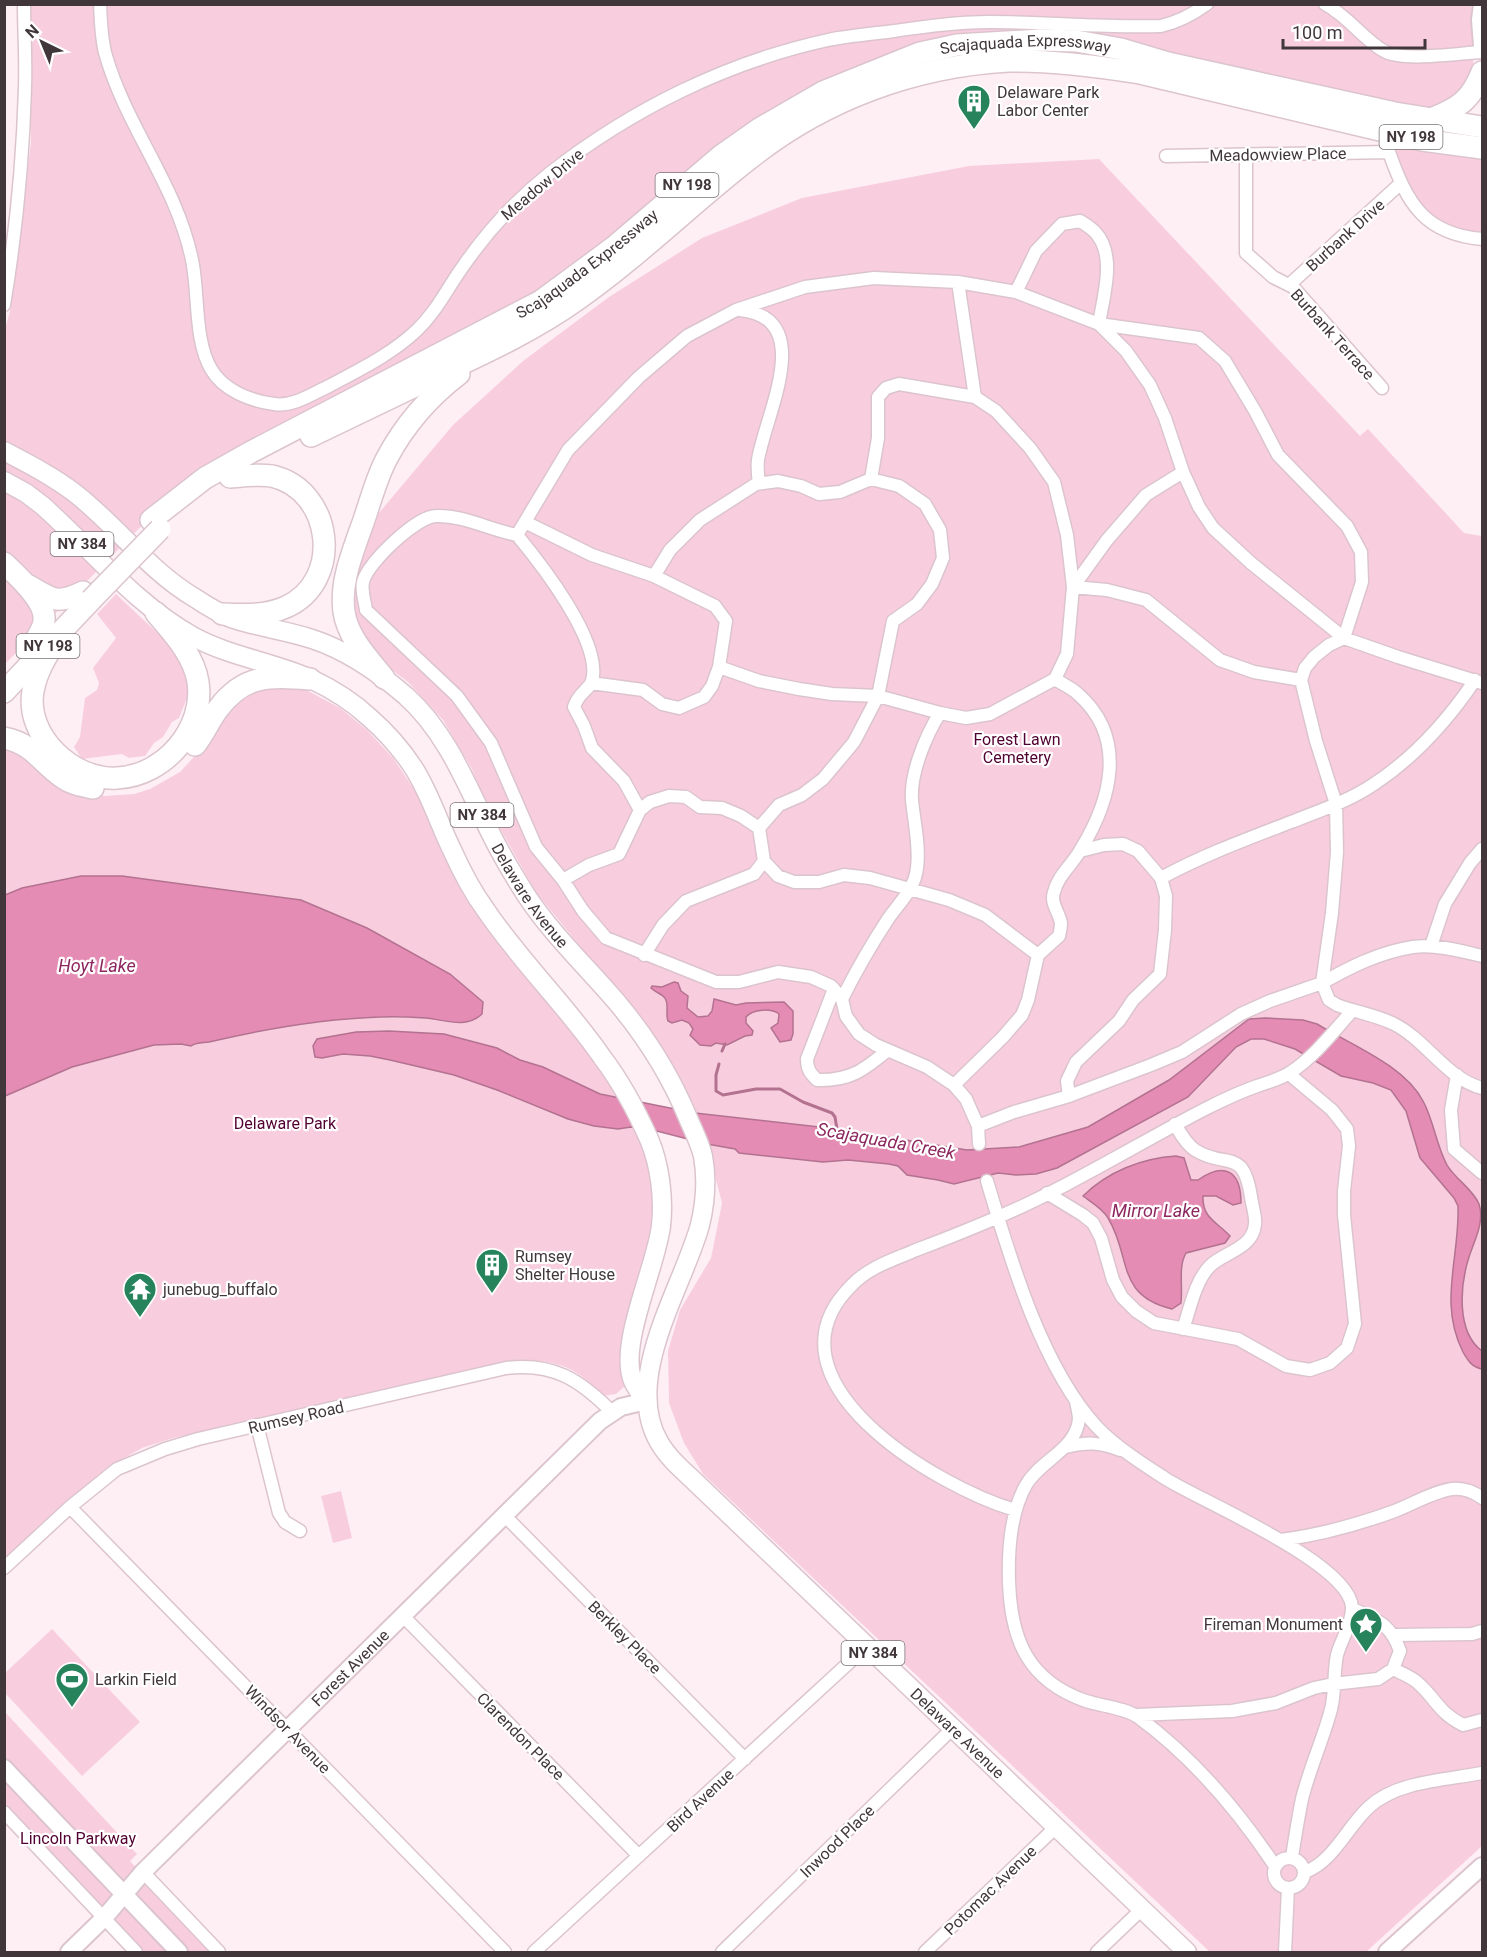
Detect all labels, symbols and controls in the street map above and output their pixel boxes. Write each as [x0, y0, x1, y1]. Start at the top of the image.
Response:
north arrow [12, 12, 72, 72]
scale bar [1283, 12, 1426, 50]
text: N [22, 21, 43, 42]
text: 100 m [1292, 22, 1343, 43]
street label: Scajaquada Expressway [938, 31, 1113, 58]
building icon: Delaware Park Labor Center [956, 83, 992, 130]
place label: Delaware Park Labor Center [997, 83, 1100, 120]
road number: NY 198 [1380, 125, 1442, 149]
street label: Meadowview Place [1209, 144, 1347, 165]
street label: Meadow Drive [497, 145, 587, 224]
road number: NY 198 [656, 173, 718, 197]
street label: Burbank Drive [1302, 195, 1388, 275]
street label: Scajaquada Expressway [513, 205, 662, 322]
street label: Burbank Terrace [1287, 285, 1378, 384]
road number: NY 384 [50, 532, 113, 556]
road number: NY 198 [16, 634, 80, 658]
park label: Forest Lawn Cemetery [973, 730, 1061, 767]
road number: NY 384 [450, 803, 514, 827]
street label: Delaware Avenue [487, 840, 572, 952]
water label: Hoyt Lake [58, 955, 136, 976]
park label: Delaware Park [234, 1114, 337, 1133]
water label: Scajaquada Creek [815, 1118, 958, 1163]
water label: Mirror Lake [1112, 1200, 1200, 1221]
building icon: Rumsey Shelter House [474, 1247, 510, 1294]
place label: Rumsey Shelter House [515, 1247, 615, 1284]
temple icon: junebug_buffalo [122, 1271, 158, 1318]
place label: junebug_buffalo [162, 1280, 278, 1299]
street label: Rumsey Road [246, 1397, 346, 1438]
street label: Berkley Place [584, 1597, 665, 1678]
place icon: Fireman Monument [1348, 1606, 1384, 1653]
place label: Fireman Monument [1204, 1615, 1343, 1634]
street label: Forest Avenue [308, 1626, 393, 1710]
road number: NY 384 [842, 1641, 904, 1665]
sports icon: Larkin Field [54, 1661, 90, 1708]
place label: Larkin Field [95, 1670, 177, 1689]
street label: Windsor Avenue [241, 1681, 334, 1777]
street label: Delaware Avenue [907, 1684, 1008, 1782]
street label: Clarendon Place [473, 1689, 568, 1784]
street label: Bird Avenue [663, 1765, 738, 1836]
street label: Inwood Place [796, 1801, 878, 1882]
park label: Lincoln Parkway [20, 1829, 136, 1848]
street label: Potomac Avenue [940, 1842, 1040, 1939]

